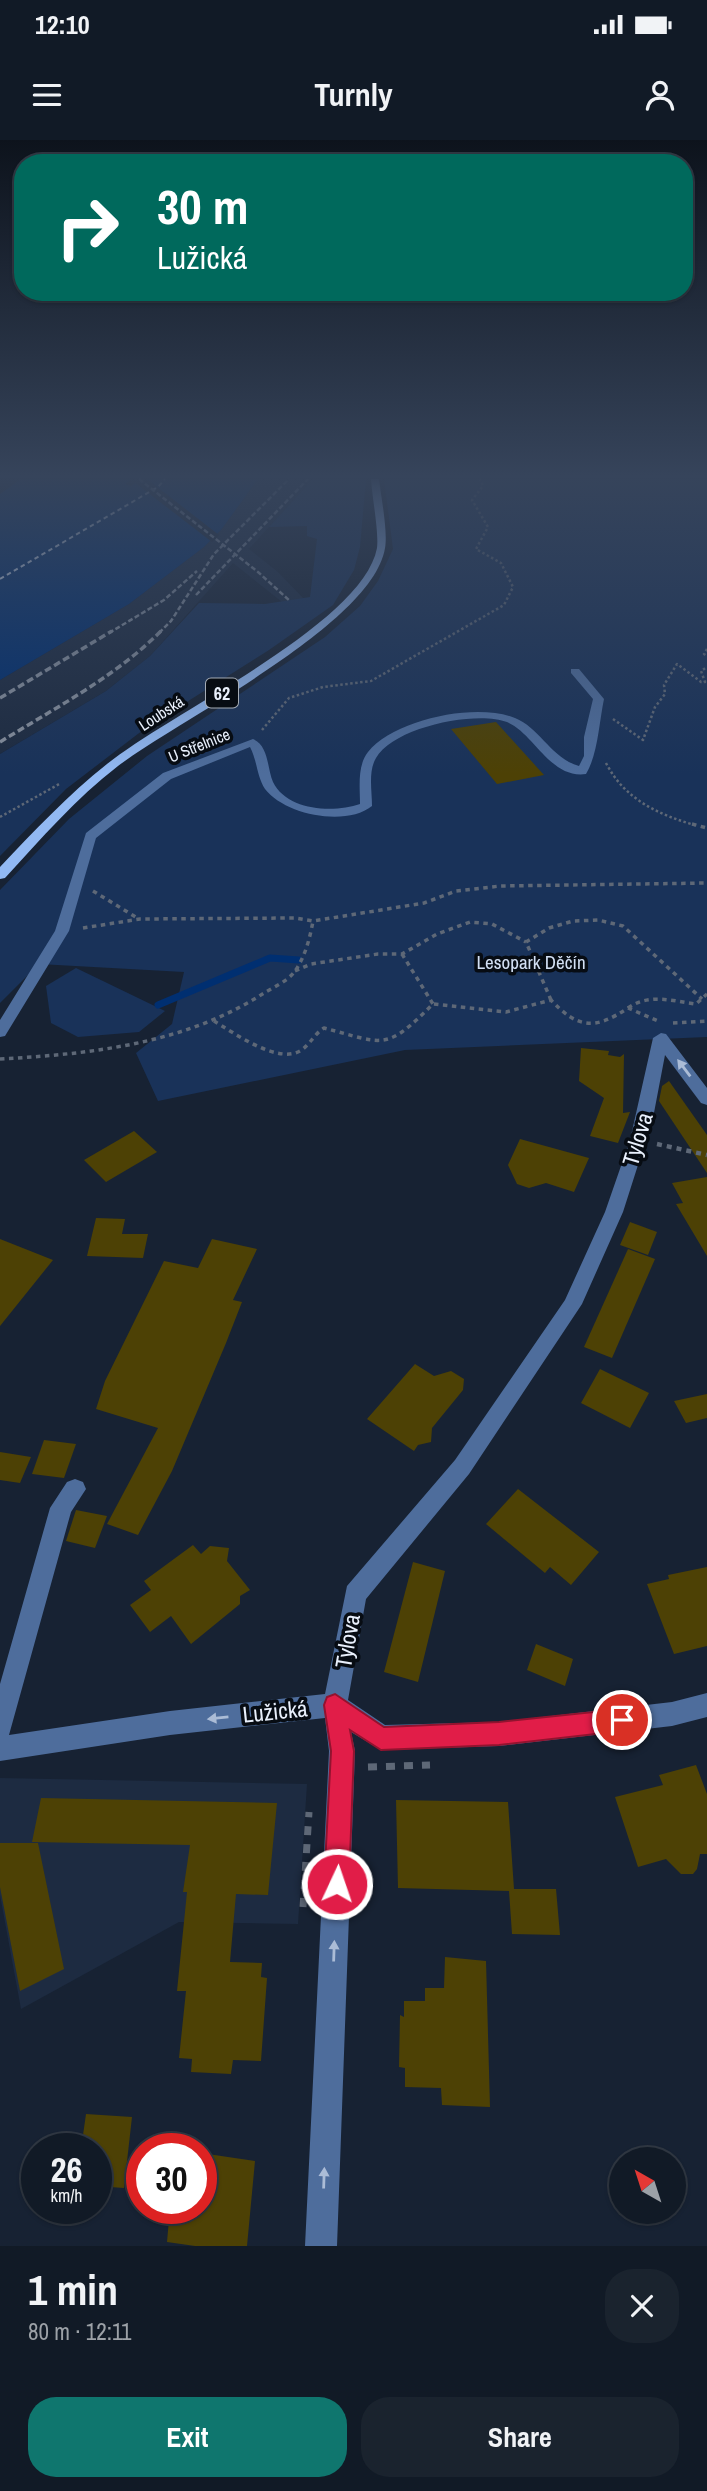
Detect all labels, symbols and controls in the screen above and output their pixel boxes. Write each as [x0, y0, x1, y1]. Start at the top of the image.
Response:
text: 12:10 [35, 7, 90, 42]
text: Turnly [314, 73, 393, 116]
icon: menu [28, 76, 66, 114]
icon: person [641, 76, 679, 114]
text: 30 m [157, 173, 249, 239]
icon: right [42, 182, 133, 273]
text: Lužická [157, 236, 247, 279]
road number: 62 [206, 678, 238, 708]
street label: Loubská [134, 690, 188, 736]
street label: U Střelnice [165, 723, 233, 767]
park label: Lesopark Děčín [476, 949, 586, 975]
one-way arrow [676, 1060, 691, 1078]
street label: Tylova [614, 1108, 660, 1170]
street label: Tylova [327, 1611, 367, 1671]
pin [592, 1690, 652, 1750]
street label: Lužická [241, 1692, 309, 1730]
icon: arrive [603, 1701, 641, 1739]
one-way arrow [207, 1712, 229, 1723]
position arrow [300, 1847, 374, 1921]
one-way arrow [328, 1939, 339, 1961]
speed limit sign: 30 [126, 2133, 217, 2224]
text: 26 [51, 2146, 82, 2193]
north arrow [609, 2147, 686, 2224]
map controls [609, 2147, 686, 2224]
one-way arrow [319, 2167, 330, 2189]
text: km/h [51, 2183, 83, 2208]
text: 1 min [28, 2262, 118, 2318]
button: close [605, 2269, 679, 2343]
text: 80 m · 12:11 [28, 2316, 131, 2347]
button: Exit [28, 2397, 347, 2477]
button: Share [361, 2397, 679, 2477]

